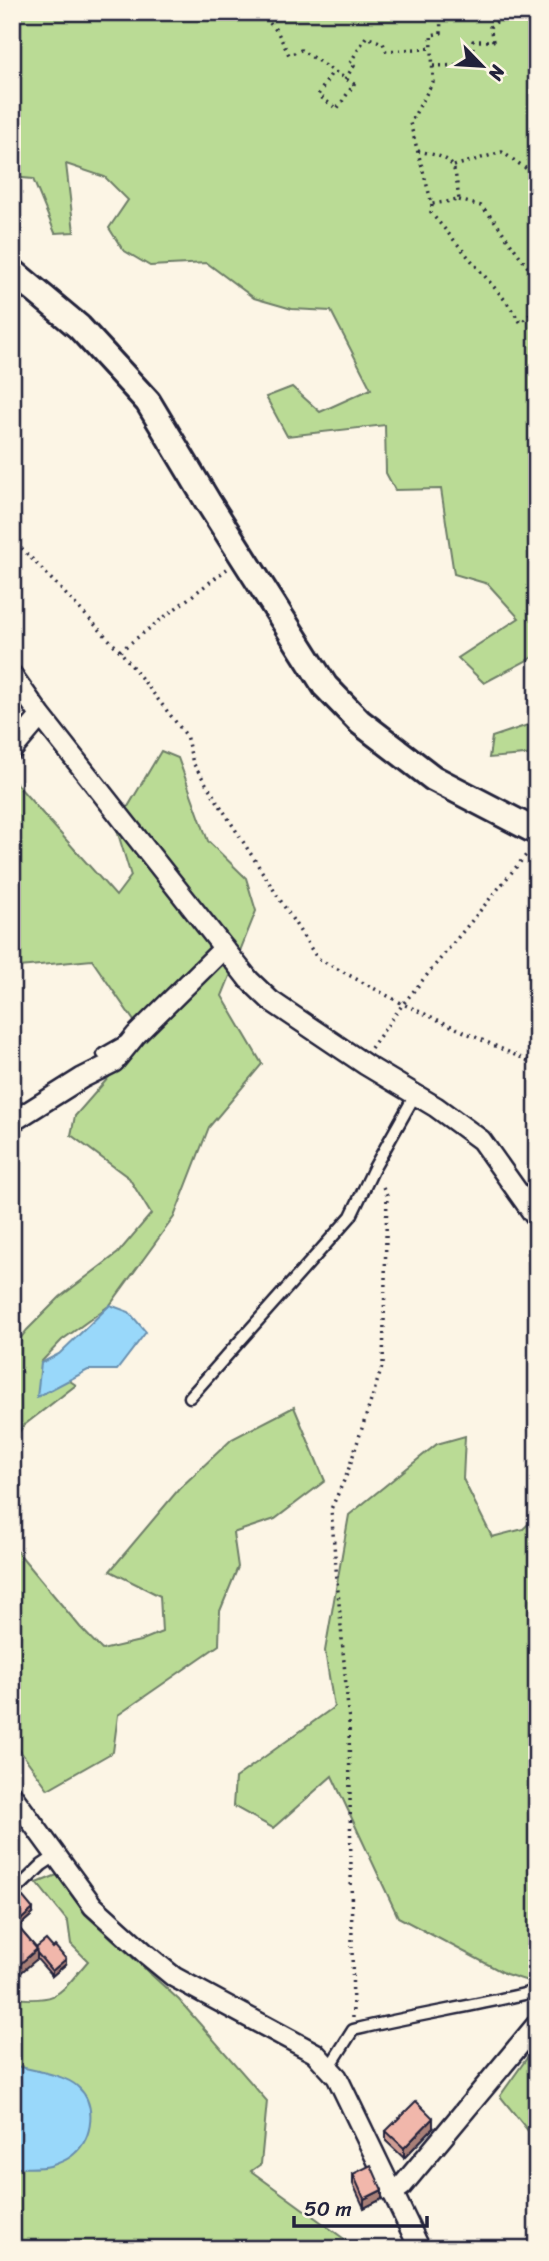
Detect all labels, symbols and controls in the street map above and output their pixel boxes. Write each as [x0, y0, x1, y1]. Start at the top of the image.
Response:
north arrow [448, 32, 518, 102]
text: N [479, 59, 515, 87]
scale bar [294, 2184, 426, 2228]
text: 50 m [304, 2190, 352, 2228]

